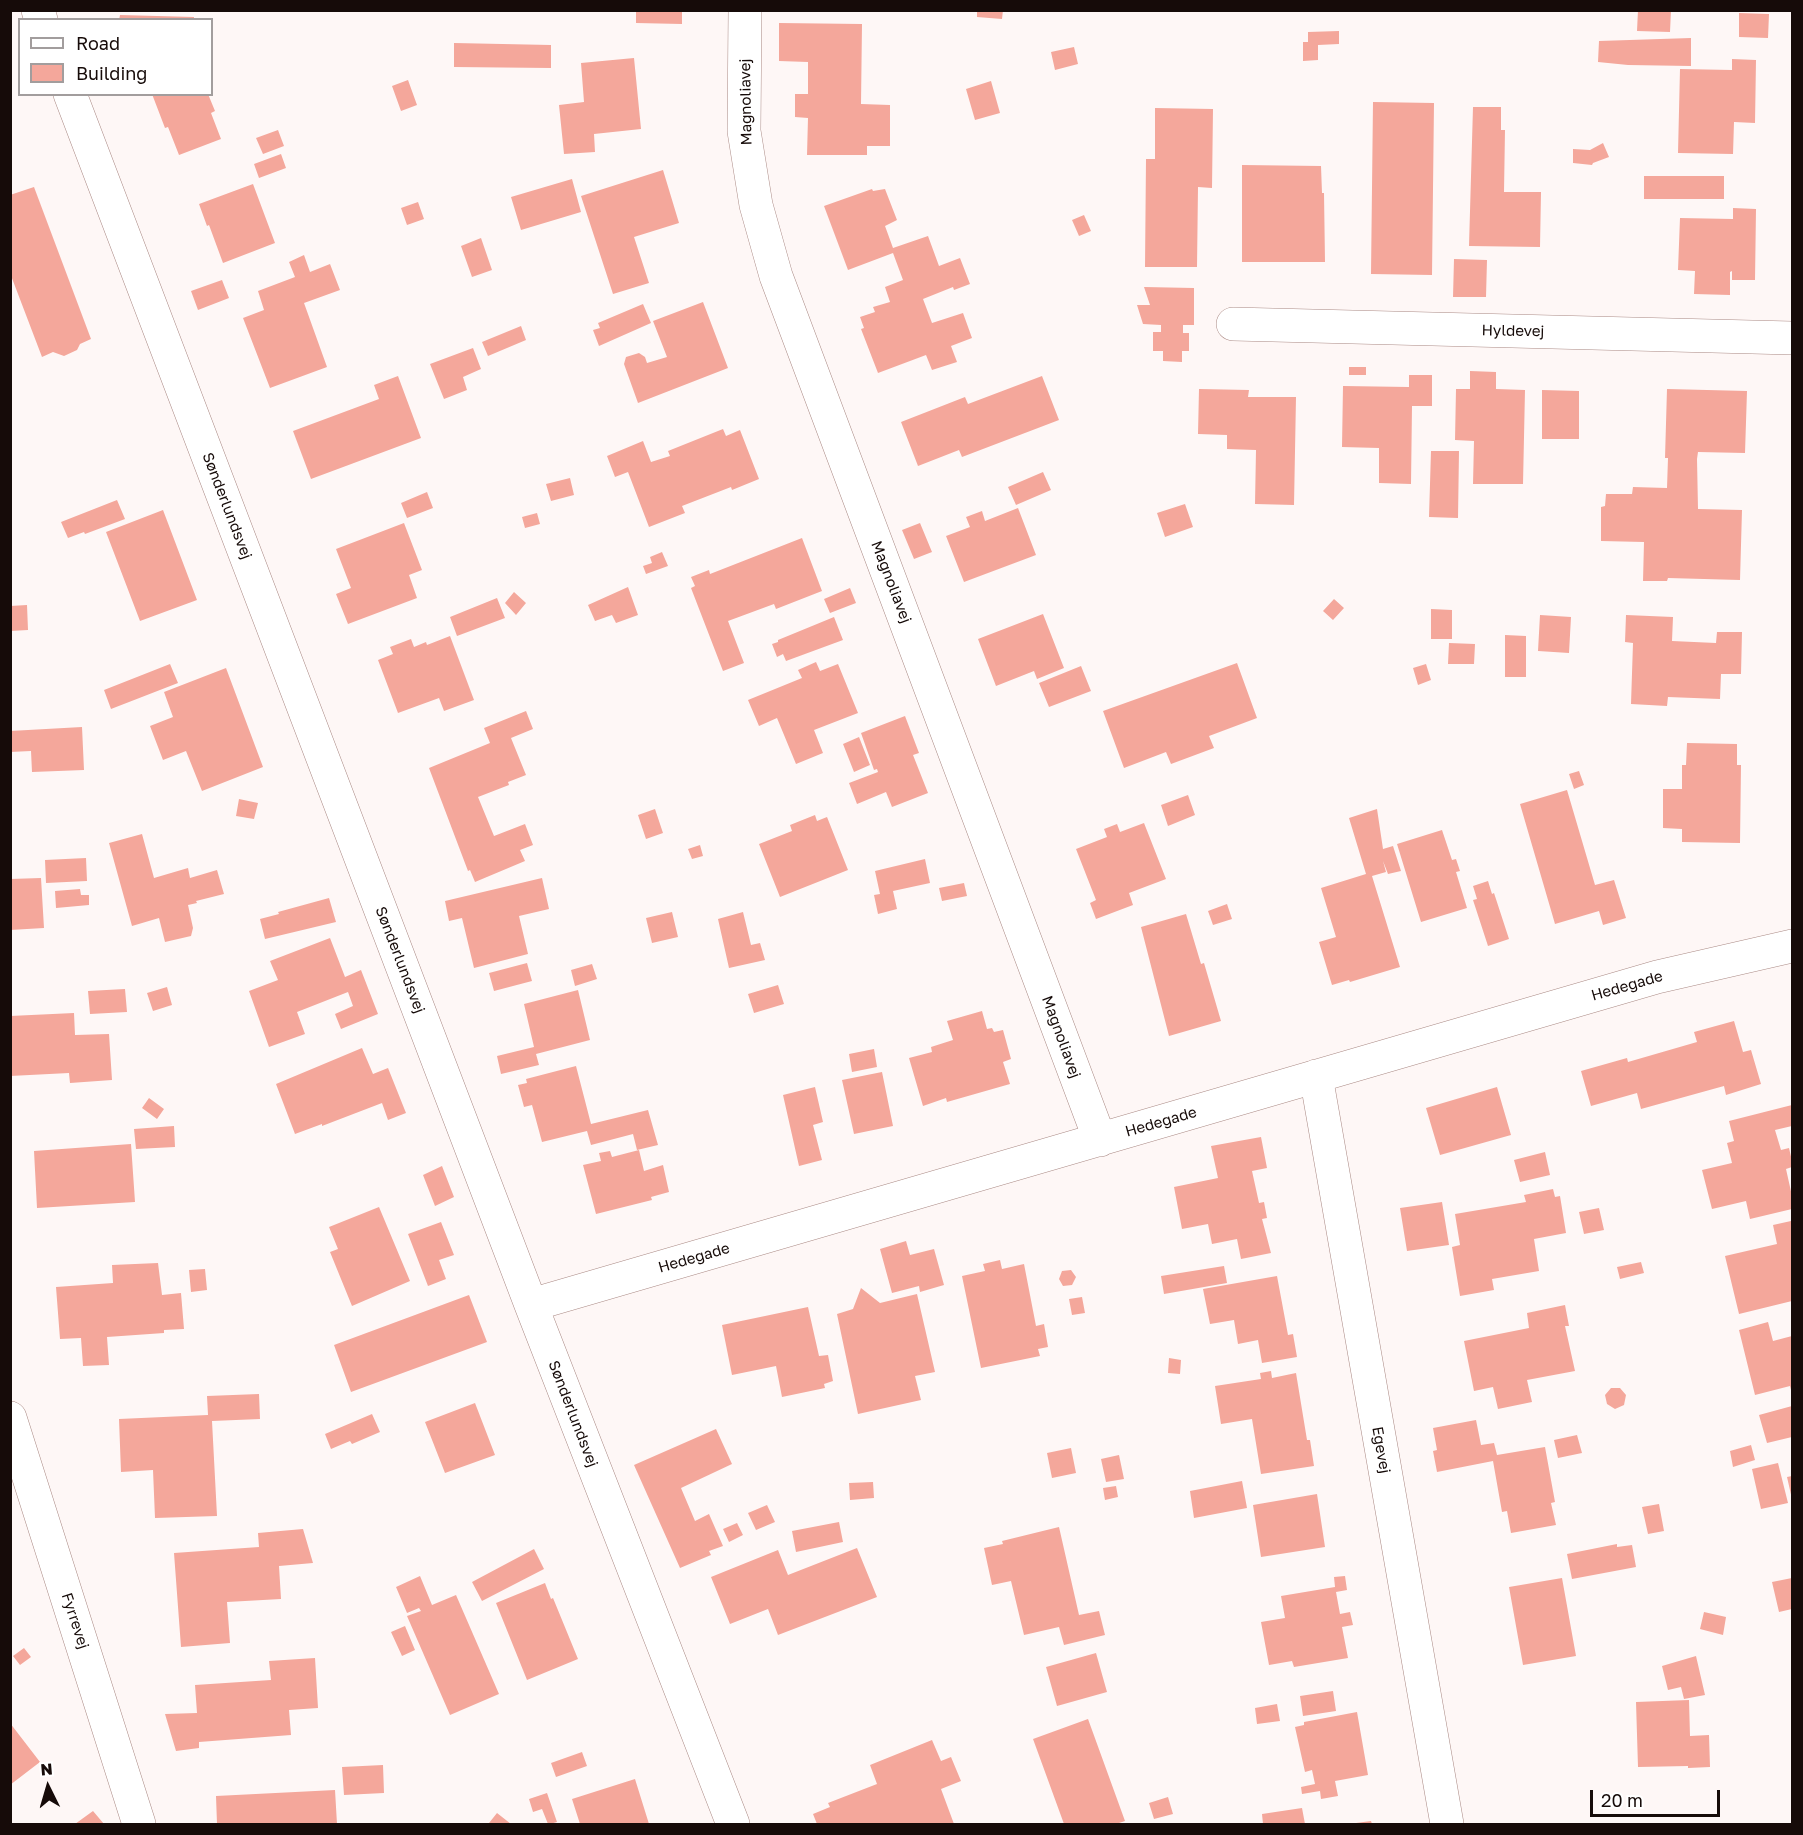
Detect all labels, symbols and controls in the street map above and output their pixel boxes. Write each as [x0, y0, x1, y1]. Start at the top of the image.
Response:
legend [18, 18, 213, 96]
text: Road [76, 32, 120, 54]
street label: Magnoliavej [736, 59, 756, 145]
text: Building [76, 62, 147, 84]
street label: Hyldevej [1481, 321, 1545, 341]
street label: Sønderlundsvej [198, 450, 256, 562]
street label: Magnoliavej [867, 538, 915, 626]
street label: Sønderlundsvej [371, 904, 429, 1016]
street label: Hedegade [1589, 967, 1665, 1005]
street label: Magnoliavej [1038, 993, 1084, 1081]
street label: Hedegade [1123, 1103, 1199, 1141]
street label: Hedegade [656, 1239, 732, 1277]
street label: Sønderlundsvej [544, 1358, 602, 1470]
street label: Egevej [1368, 1425, 1394, 1475]
street label: Fyrrevej [57, 1591, 93, 1651]
north arrow [18, 1757, 78, 1817]
text: N [39, 1759, 53, 1780]
scale bar [1593, 1778, 1724, 1816]
text: 20 m [1601, 1789, 1643, 1811]

